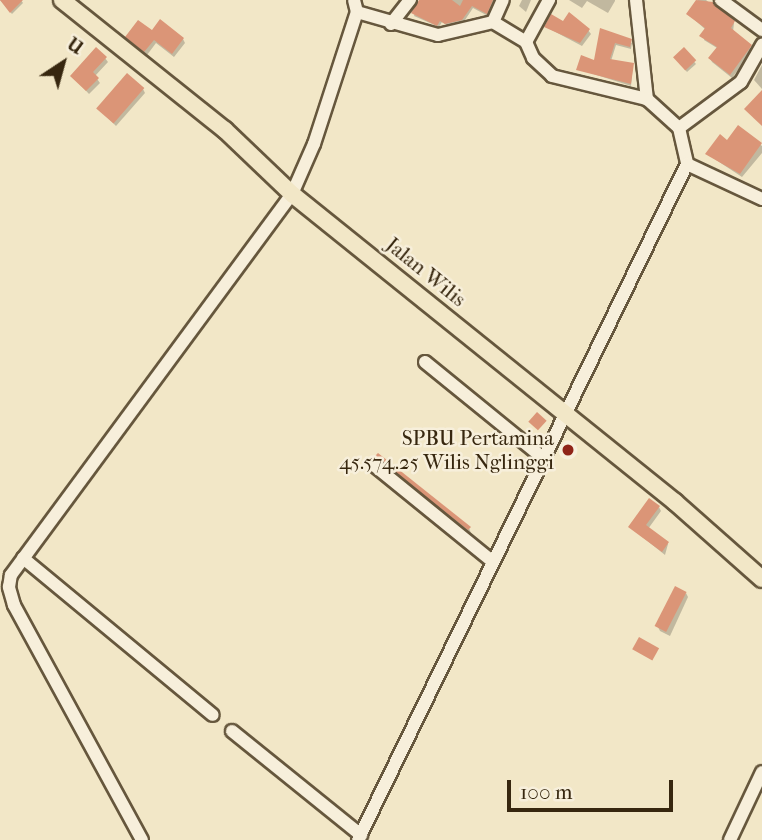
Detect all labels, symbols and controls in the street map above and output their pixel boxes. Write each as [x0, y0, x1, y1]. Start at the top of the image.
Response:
north arrow [28, 28, 98, 98]
text: U [63, 33, 88, 59]
street label: Jalan Wilis [381, 232, 471, 312]
place label: SPBU Pertamina 45.574.25 Wilis Nglinggi [339, 425, 554, 475]
marker: SPBU Pertamina 45.574.25 Wilis Nglinggi [560, 442, 576, 458]
scale bar [510, 766, 676, 810]
text: 100 m [520, 780, 573, 804]

